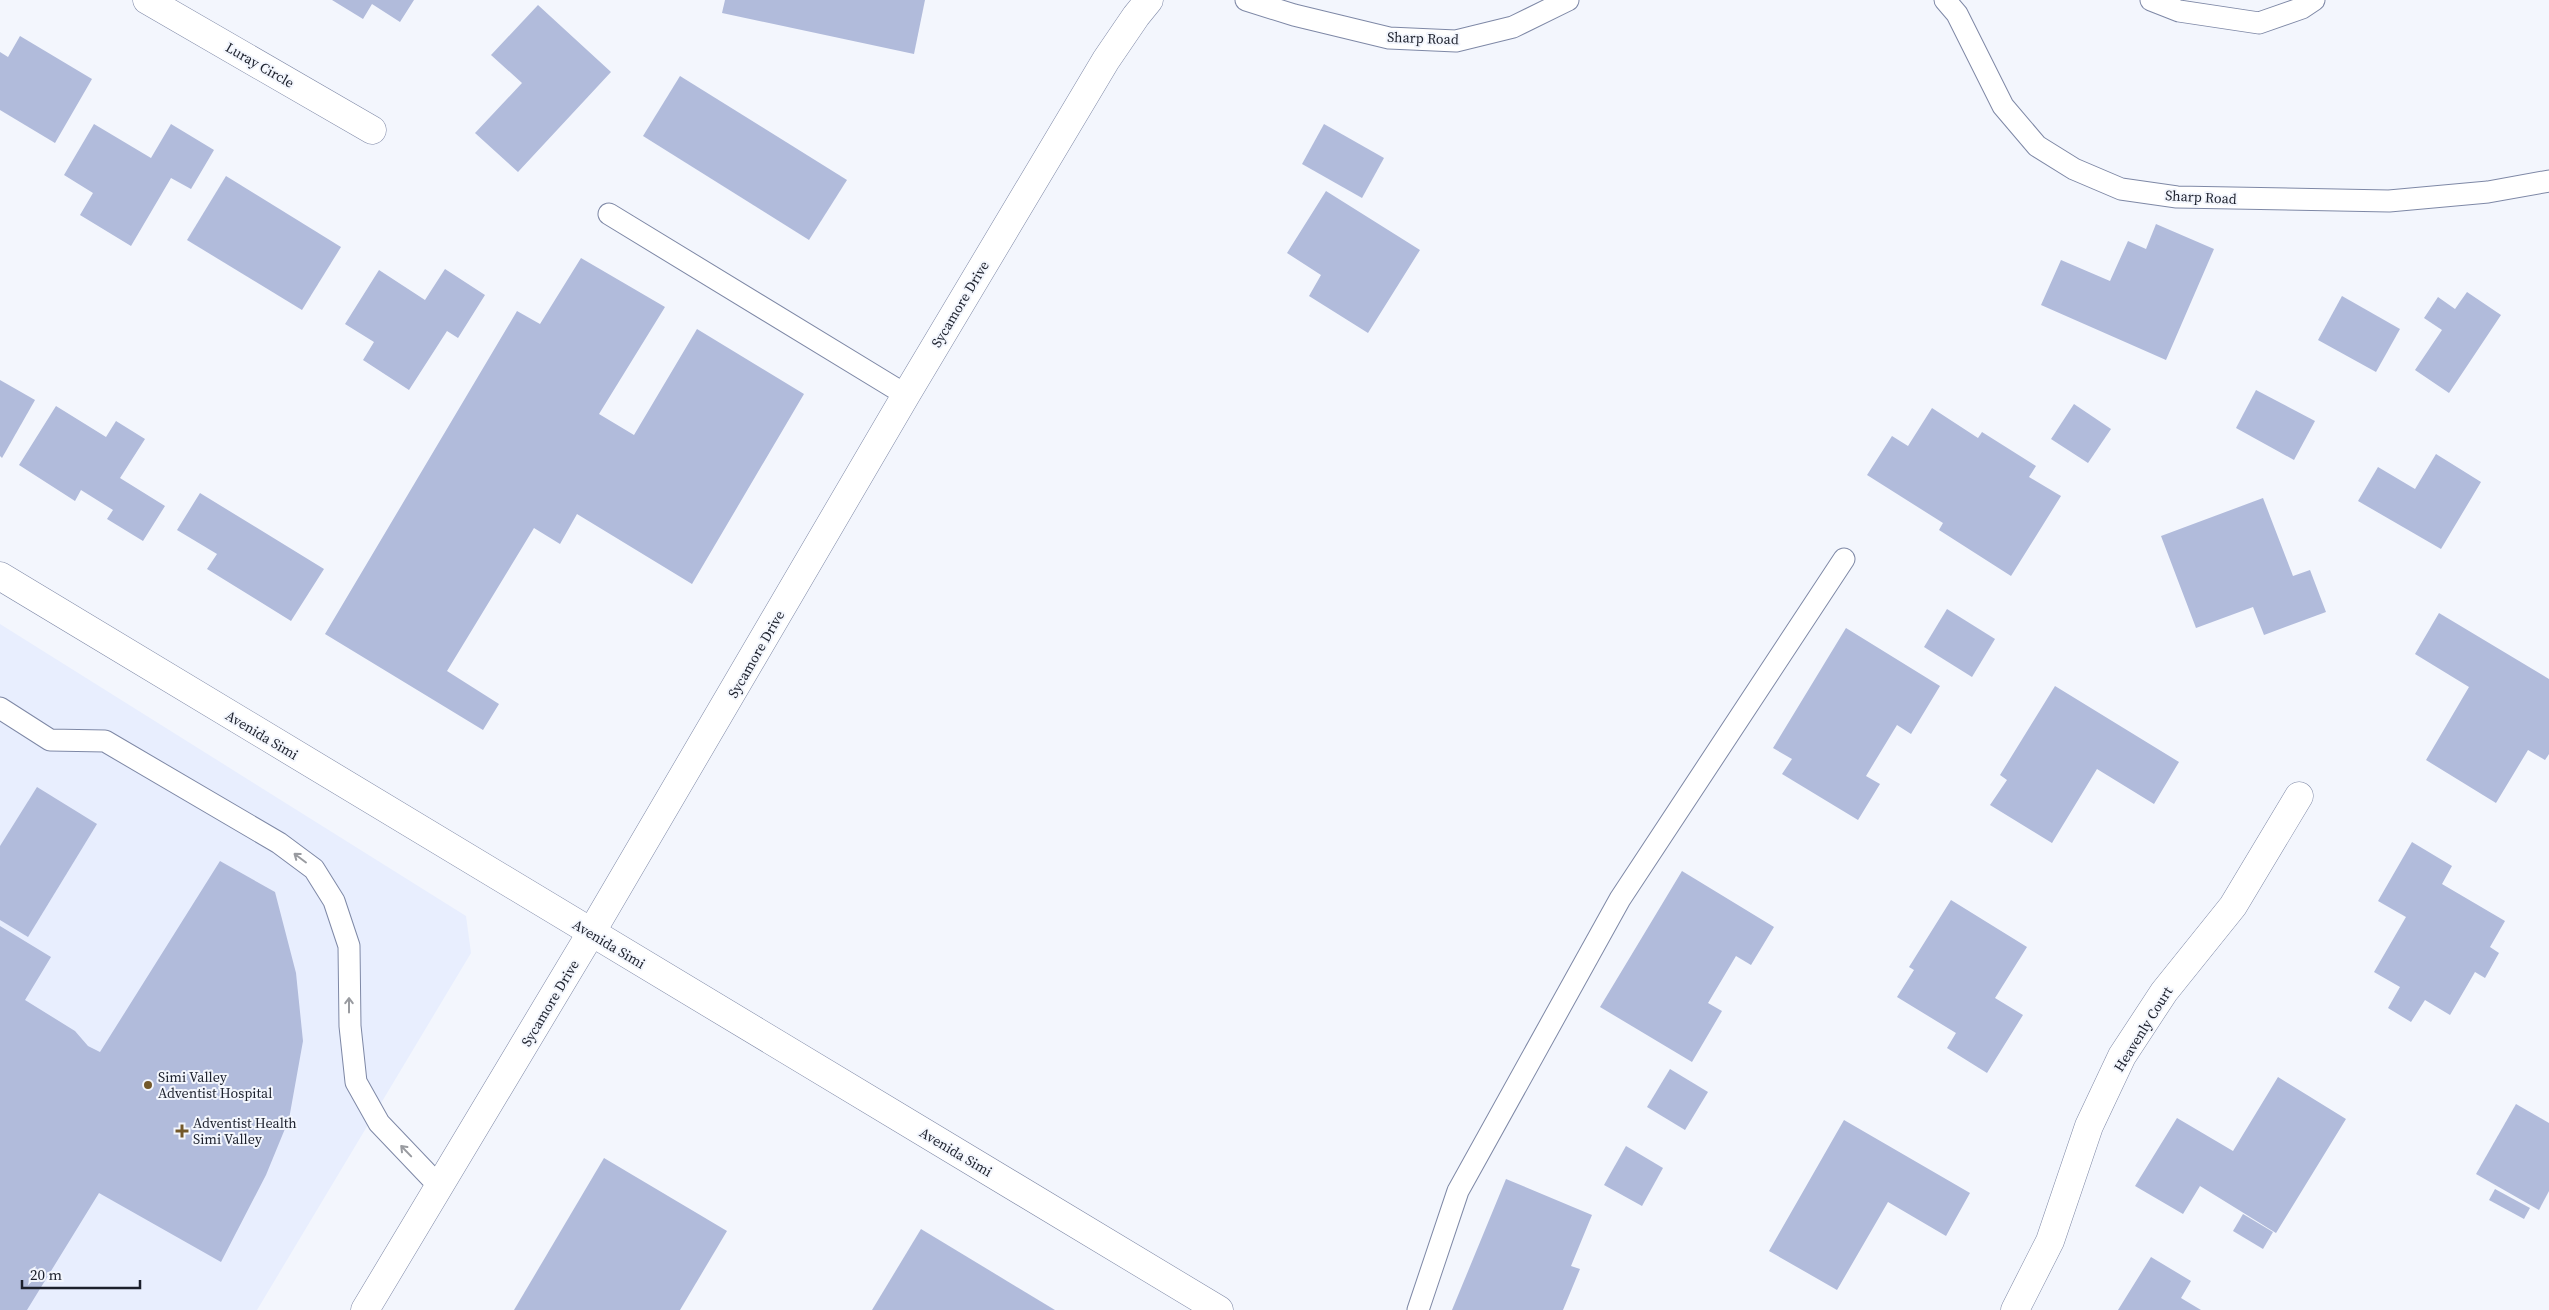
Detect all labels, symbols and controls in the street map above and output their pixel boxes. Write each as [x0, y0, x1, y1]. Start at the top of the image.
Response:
street label: Sharp Road [1387, 27, 1459, 49]
street label: Luray Circle [222, 37, 298, 93]
street label: Sharp Road [2165, 185, 2237, 209]
street label: Sycamore Drive [926, 257, 994, 351]
street label: Sycamore Drive [723, 607, 789, 701]
street label: Avenida Simi [222, 705, 302, 765]
one-way arrow [294, 853, 307, 864]
street label: Avenida Simi [569, 914, 649, 974]
street label: Sycamore Drive [516, 956, 584, 1050]
street label: Heavenly Court [2109, 982, 2177, 1075]
one-way arrow [345, 998, 354, 1014]
place label: Simi Valley Adventist Hospital [158, 1067, 272, 1103]
marker: Simi Valley Adventist Hospital [142, 1079, 154, 1091]
place label: Adventist Health Simi Valley [193, 1113, 297, 1149]
street label: Avenida Simi [916, 1122, 996, 1182]
marker: Adventist Health Simi Valley [175, 1124, 189, 1138]
one-way arrow [400, 1145, 412, 1157]
scale bar [22, 1258, 140, 1290]
text: 20 m [30, 1264, 62, 1285]

